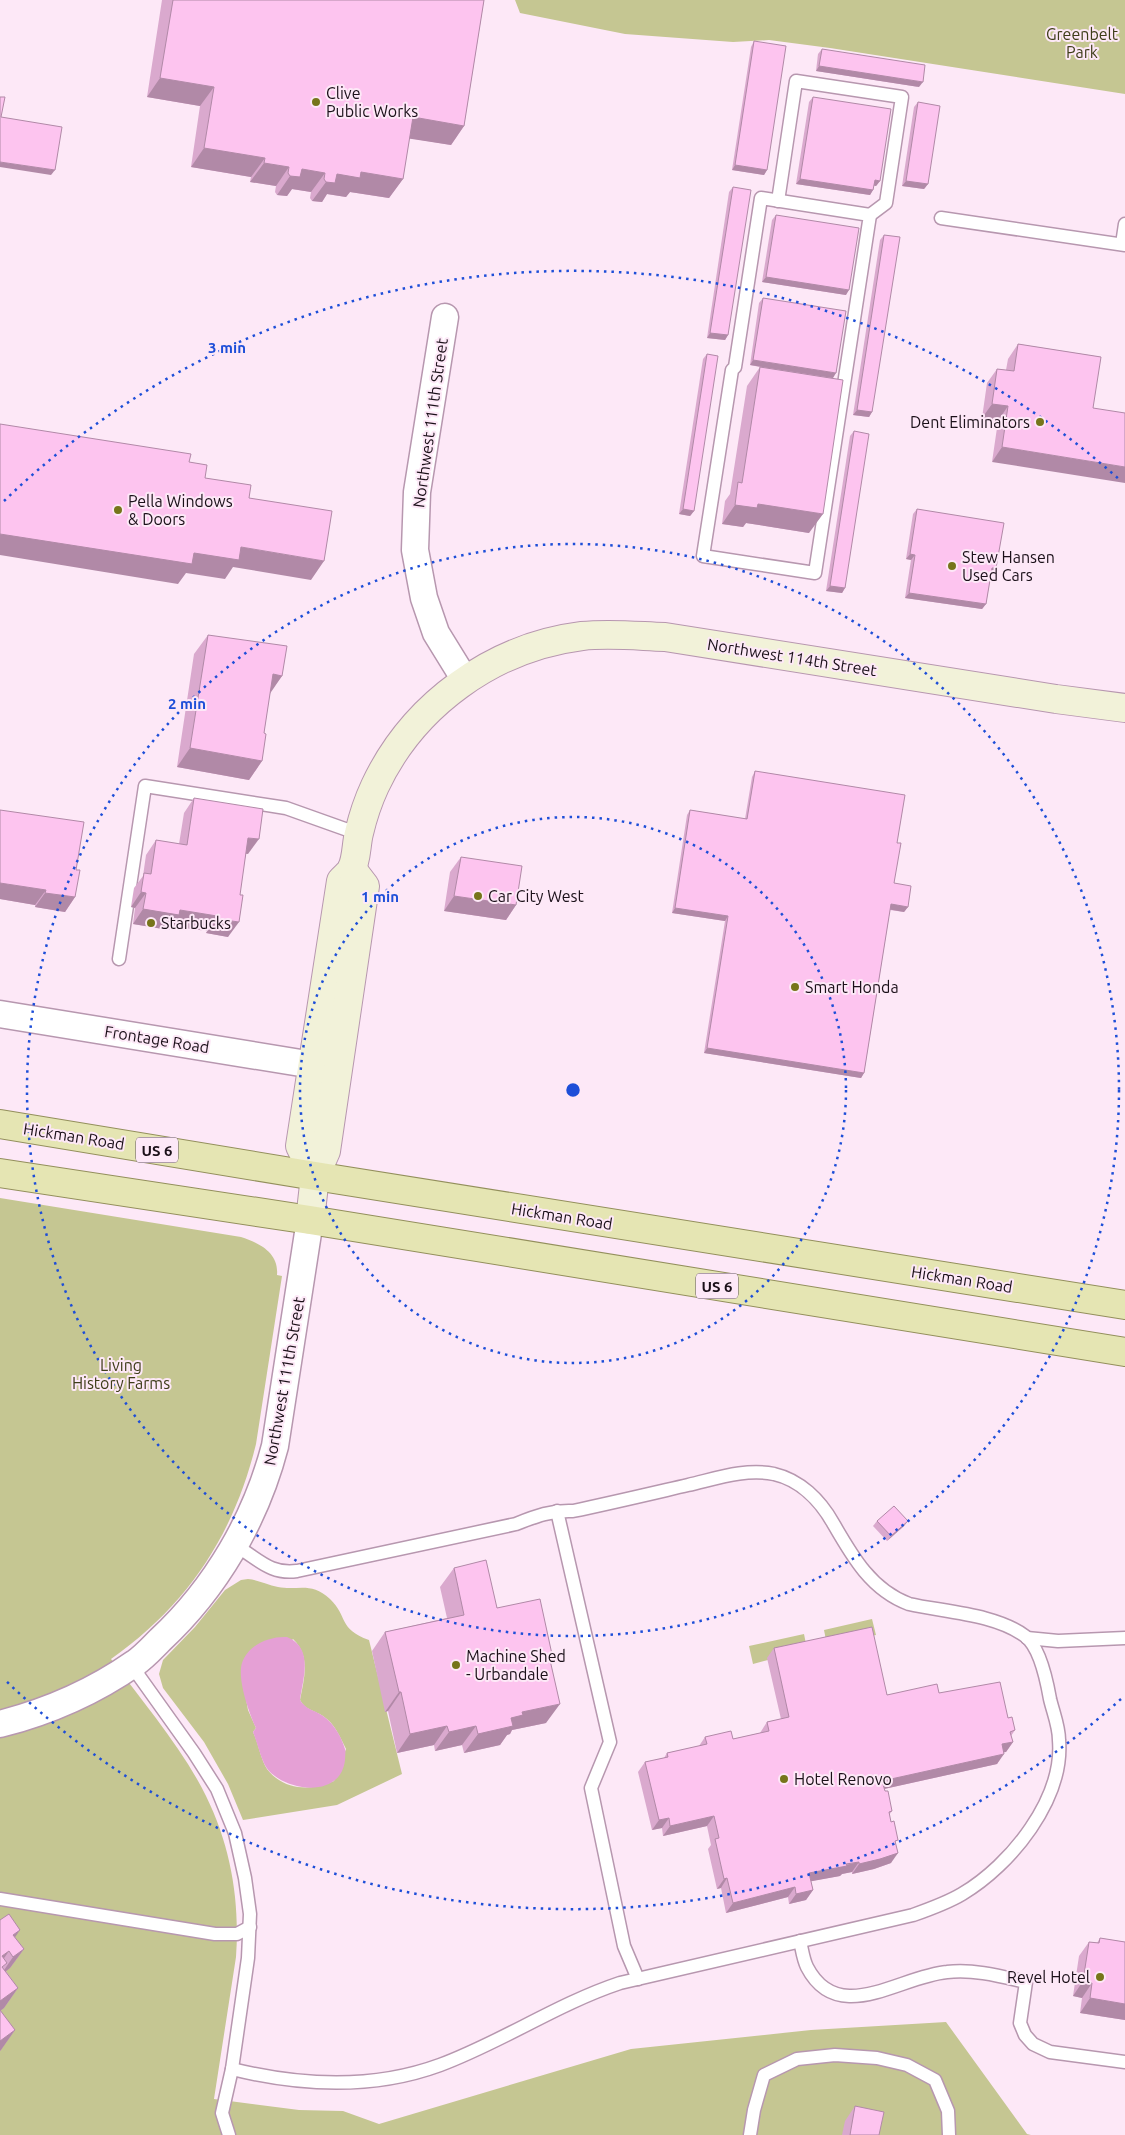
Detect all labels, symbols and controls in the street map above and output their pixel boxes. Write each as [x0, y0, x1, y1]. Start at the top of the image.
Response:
park label: Greenbelt Park [1046, 25, 1119, 61]
place label: Clive Public Works [326, 84, 418, 120]
marker: Clive Public Works [310, 96, 322, 108]
street label: Northwest 111th Street [409, 336, 451, 509]
text: 3 min [208, 339, 246, 356]
place label: Dent Eliminators [910, 413, 1030, 431]
marker: Dent Eliminators [1034, 416, 1046, 428]
place label: Pella Windows & Doors [128, 492, 233, 528]
marker: Pella Windows & Doors [112, 504, 124, 516]
place label: Stew Hansen Used Cars [962, 548, 1055, 584]
marker: Stew Hansen Used Cars [946, 560, 958, 572]
street label: Northwest 114th Street [706, 635, 879, 679]
text: 2 min [168, 695, 206, 712]
place label: Car City West [488, 887, 584, 905]
text: 1 min [361, 888, 399, 905]
marker: Car City West [472, 890, 484, 902]
place label: Starbucks [161, 914, 231, 932]
marker: Starbucks [145, 917, 157, 929]
place label: Smart Honda [805, 978, 899, 996]
marker: Smart Honda [789, 981, 801, 993]
street label: Frontage Road [103, 1022, 211, 1056]
centre of rings [564, 1081, 582, 1099]
street label: Hickman Road [22, 1119, 126, 1153]
road number: US 6 [136, 1138, 178, 1162]
street label: Hickman Road [510, 1199, 614, 1233]
street label: Hickman Road [910, 1262, 1014, 1296]
road number: US 6 [696, 1274, 738, 1298]
street label: Northwest 111th Street [260, 1294, 308, 1467]
park label: Living History Farms [72, 1356, 170, 1392]
place label: Machine Shed - Urbandale [466, 1647, 566, 1683]
marker: Machine Shed - Urbandale [450, 1659, 462, 1671]
place label: Hotel Renovo [794, 1770, 892, 1788]
marker: Hotel Renovo [778, 1773, 790, 1785]
place label: Revel Hotel [1007, 1968, 1090, 1986]
marker: Revel Hotel [1094, 1971, 1106, 1983]

